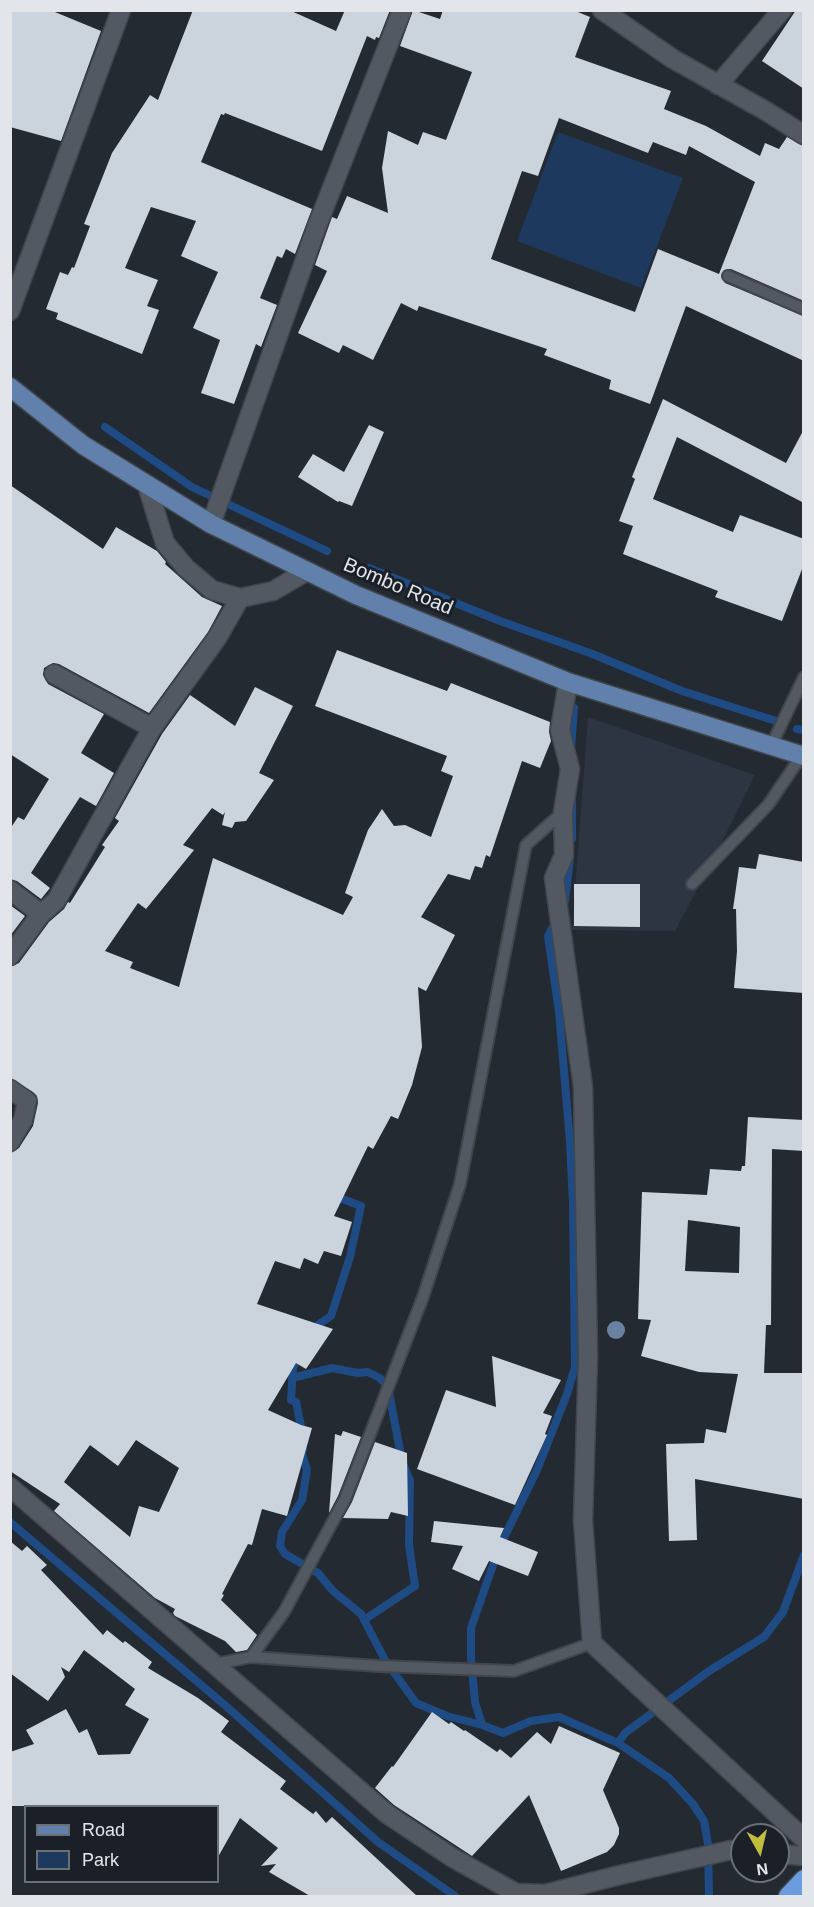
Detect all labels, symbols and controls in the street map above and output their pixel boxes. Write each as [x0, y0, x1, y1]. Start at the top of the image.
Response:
street label: Bombo Road [340, 553, 456, 621]
legend [24, 1805, 219, 1883]
text: Road [82, 1820, 125, 1840]
north arrow [730, 1823, 790, 1883]
text: Park [82, 1850, 119, 1870]
text: N [755, 1860, 769, 1879]

